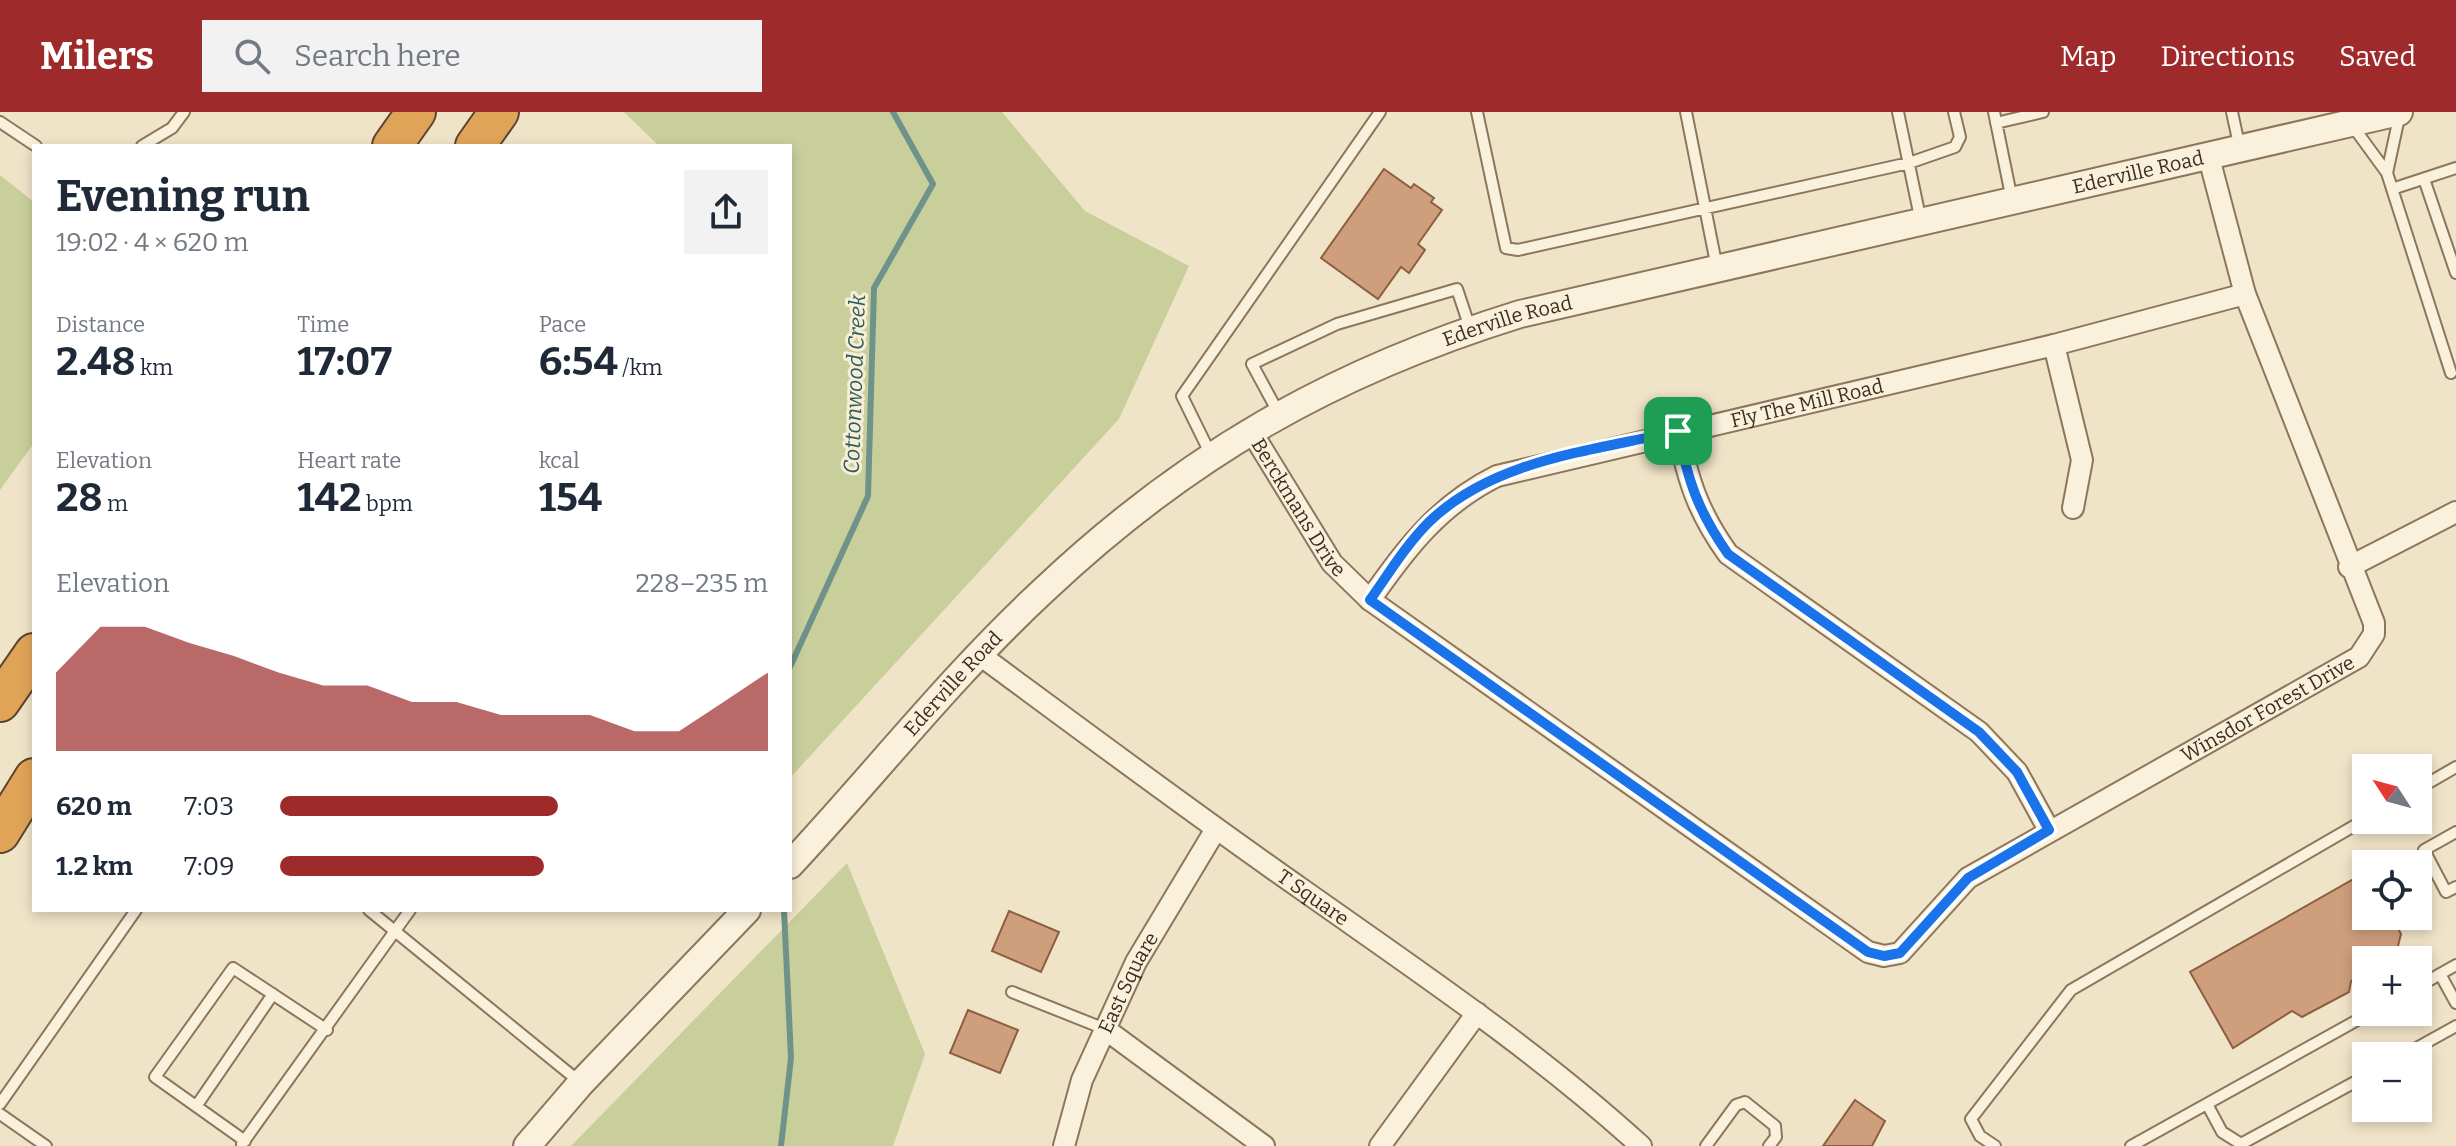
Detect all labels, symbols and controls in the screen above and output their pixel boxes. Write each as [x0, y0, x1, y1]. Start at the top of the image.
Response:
search box [202, 20, 762, 92]
text: Milers [40, 33, 154, 79]
icon: search [230, 34, 274, 78]
text: Search here [294, 38, 461, 74]
text: Map [2060, 40, 2116, 73]
text: Directions [2160, 40, 2295, 73]
text: Saved [2339, 40, 2416, 73]
street label: Ederville Road [2070, 145, 2206, 199]
text: Evening run [56, 170, 310, 223]
button: share [684, 170, 768, 254]
text: 19:02 · 4 × 620 m [56, 227, 249, 258]
street label: Ederville Road [1439, 290, 1574, 351]
water label: Cottonwood Creek [838, 293, 871, 474]
text: Distance [56, 311, 145, 338]
text: Time [297, 311, 349, 338]
text: Pace [539, 311, 586, 338]
text: 2.48 [56, 338, 135, 386]
text: 17:07 [297, 338, 392, 386]
text: 6:54 [539, 338, 618, 386]
text: km [135, 354, 173, 381]
text: /km [618, 354, 663, 381]
street label: Fly The Mill Road [1728, 374, 1886, 433]
pin [1644, 397, 1712, 465]
icon: arrive [1656, 409, 1700, 453]
street label: Berckmans Drive [1246, 434, 1351, 582]
text: Elevation [56, 447, 152, 474]
text: Heart rate [297, 447, 401, 474]
text: kcal [539, 447, 580, 474]
text: 28 [56, 474, 103, 522]
text: 142 [297, 474, 362, 522]
text: 154 [539, 474, 602, 522]
text: m [103, 490, 128, 517]
text: bpm [362, 490, 413, 517]
text: Elevation [56, 568, 169, 599]
text: 228–235 m [636, 568, 768, 599]
street label: Ederville Road [899, 626, 1007, 741]
street label: Winsdor Forest Drive [2177, 650, 2359, 767]
north arrow [2352, 754, 2432, 834]
map controls [2352, 754, 2432, 1122]
text: 620 m [56, 791, 132, 822]
text: 7:03 [184, 791, 234, 822]
button: locate [2352, 850, 2432, 930]
text: 1.2 km [56, 851, 133, 882]
text: 7:09 [184, 851, 234, 882]
street label: T Square [1273, 864, 1354, 931]
street label: East Square [1093, 928, 1163, 1037]
button: + [2352, 946, 2432, 1026]
button: − [2352, 1042, 2432, 1122]

